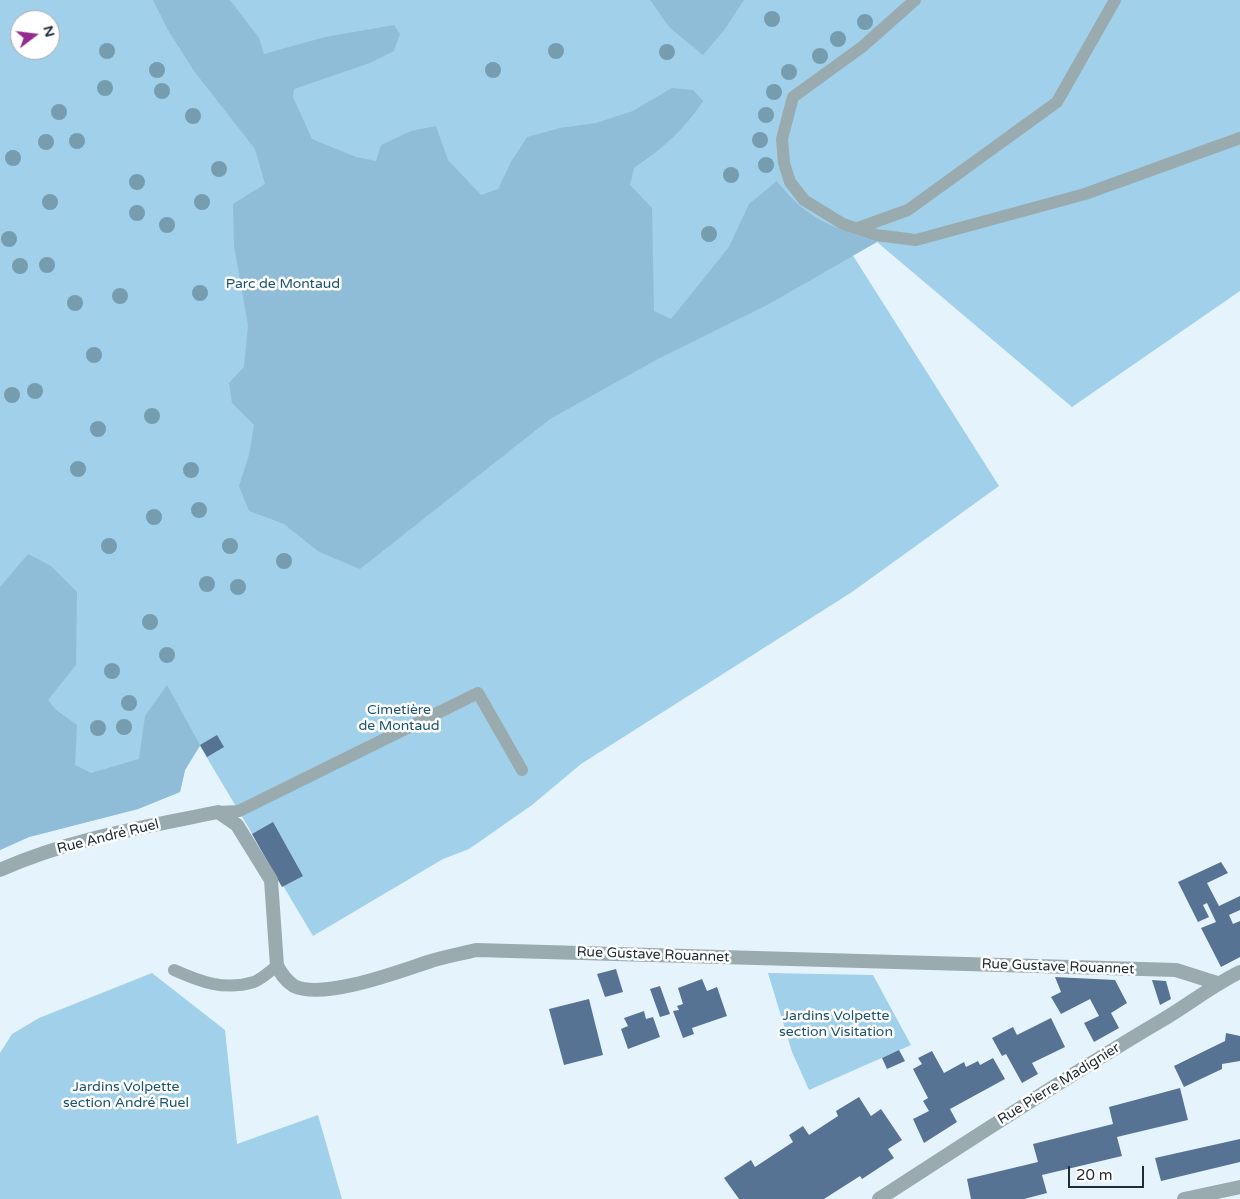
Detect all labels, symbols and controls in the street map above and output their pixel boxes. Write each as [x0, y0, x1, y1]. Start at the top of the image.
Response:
north arrow [10, 10, 60, 60]
text: N [39, 24, 59, 39]
park label: Parc de Montaud [226, 276, 340, 292]
park label: Cimetière de Montaud [358, 702, 440, 734]
street label: Rue André Ruel [55, 816, 161, 858]
street label: Rue Gustave Rouannet [576, 944, 730, 966]
street label: Rue Gustave Rouannet [981, 956, 1135, 978]
park label: Jardins Volpette section Visitation [779, 1008, 893, 1040]
street label: Rue Pierre Madignier [995, 1040, 1123, 1128]
park label: Jardins Volpette section André Ruel [63, 1079, 189, 1112]
scale bar [1070, 1156, 1146, 1188]
text: 20 m [1076, 1166, 1113, 1184]

